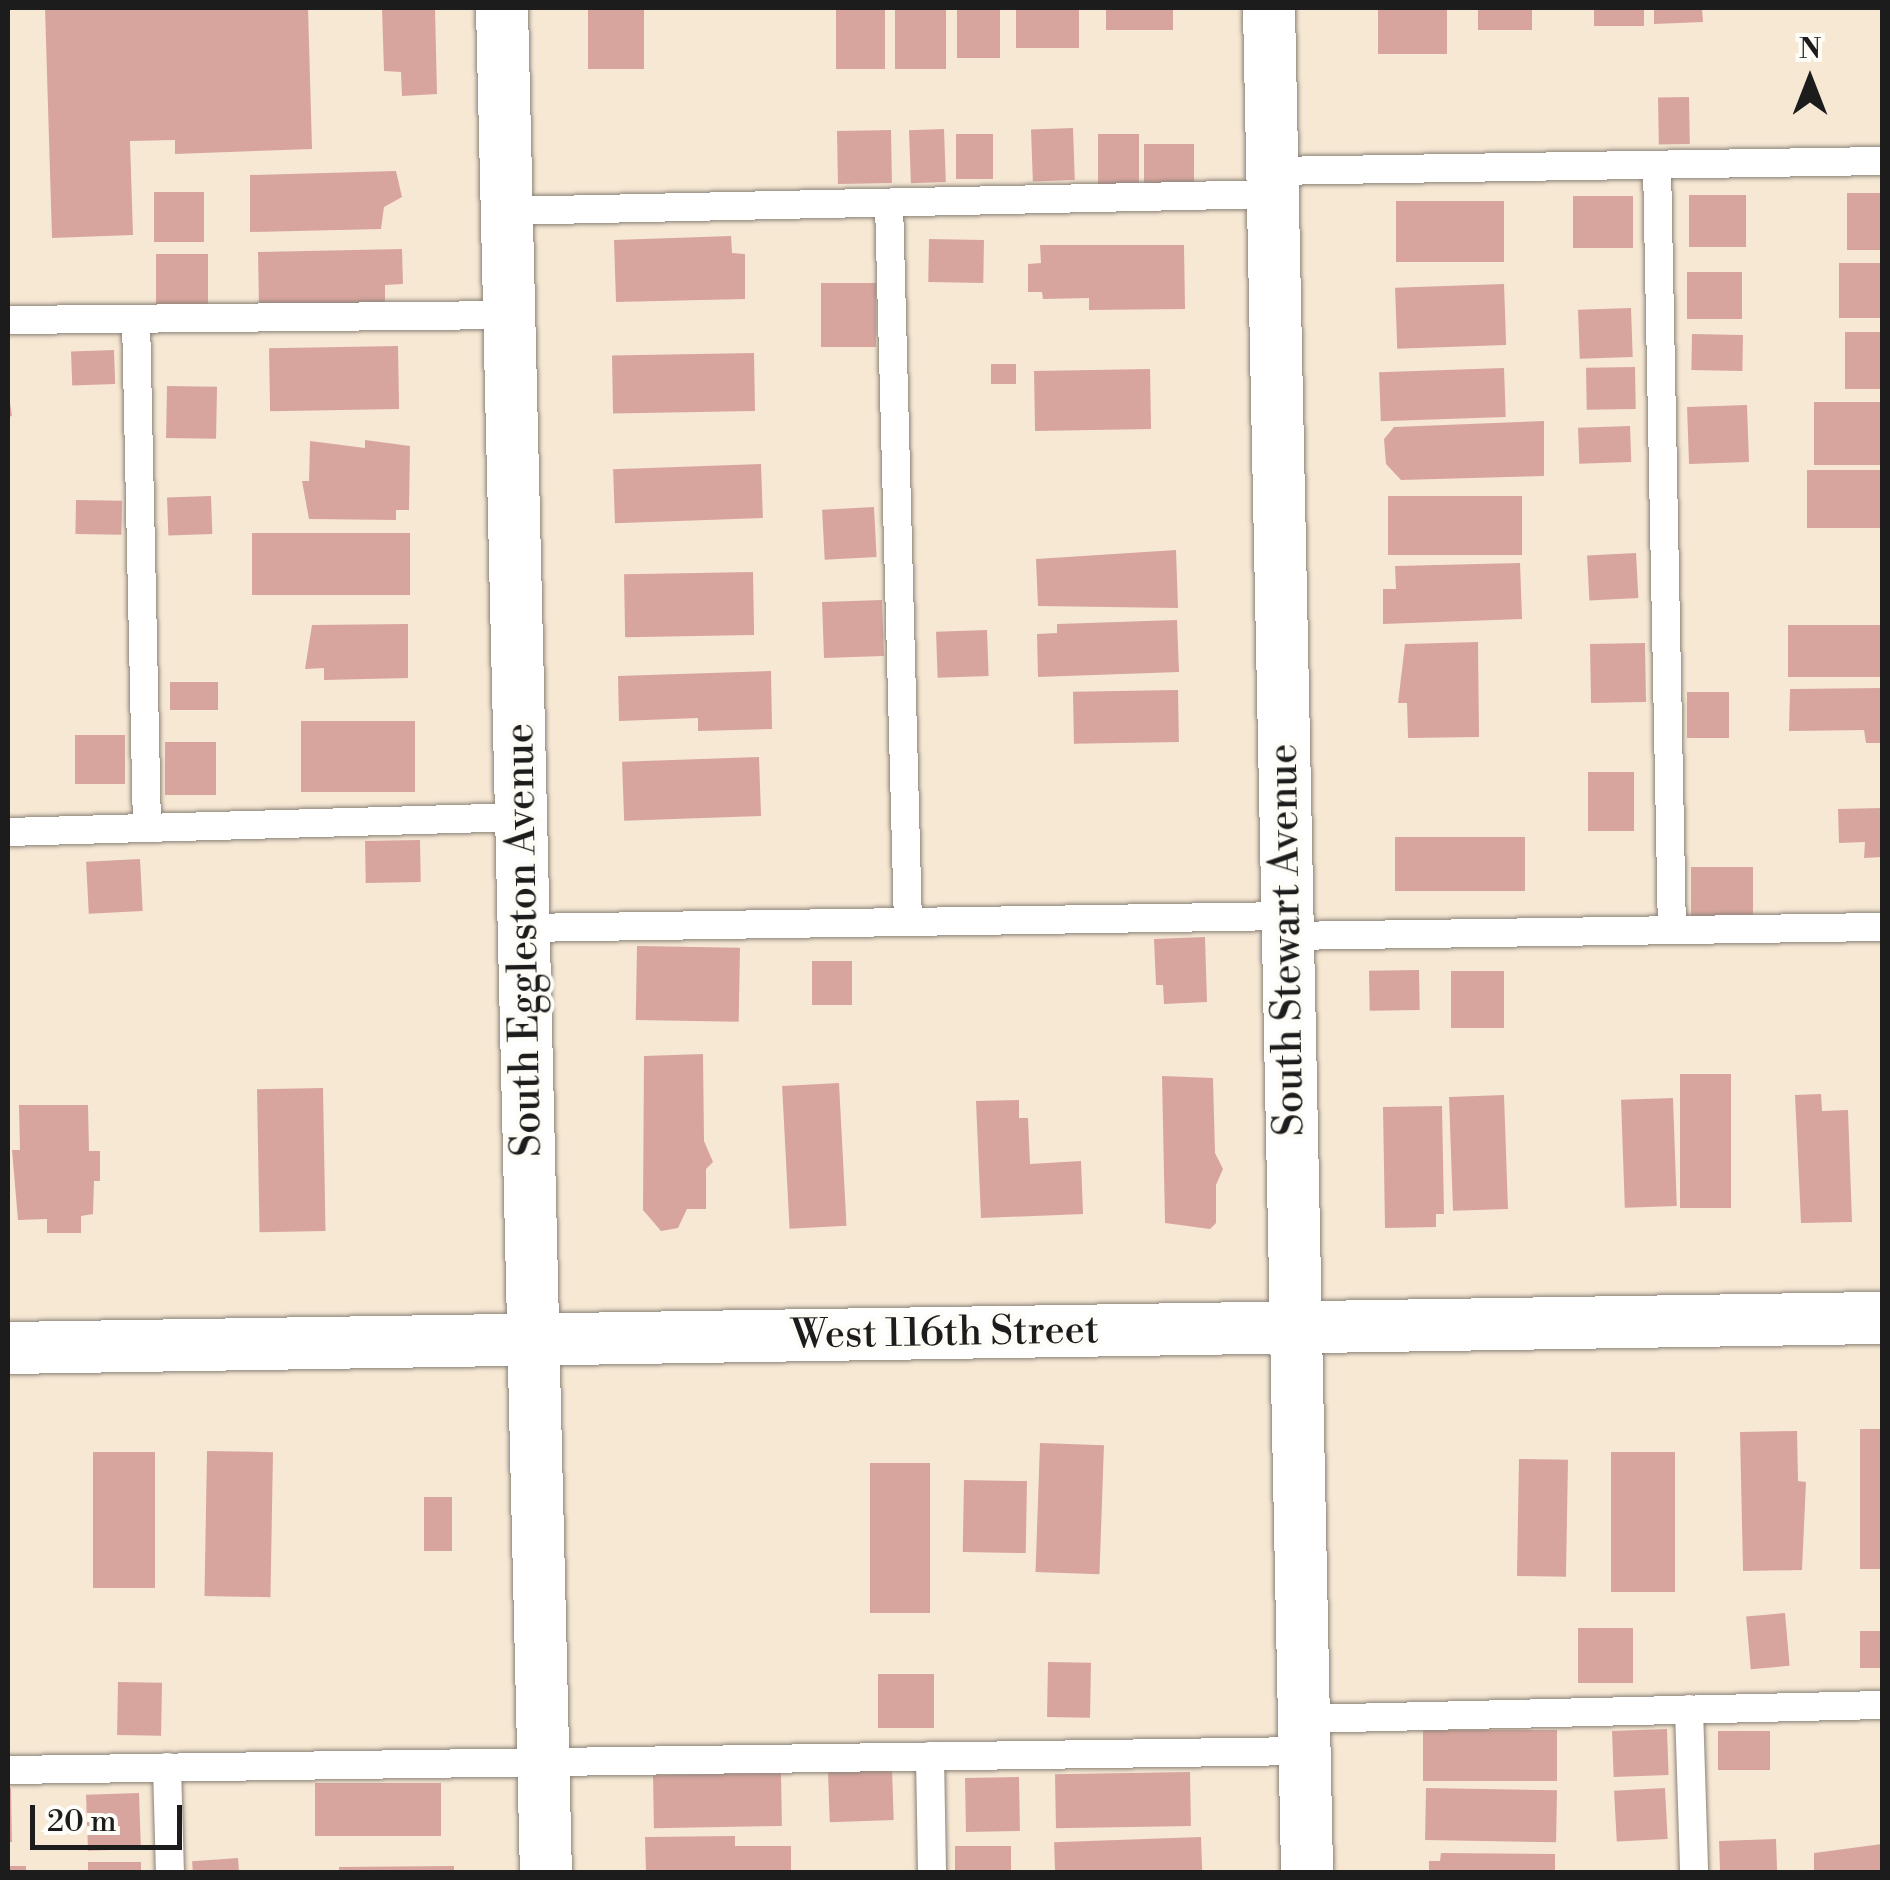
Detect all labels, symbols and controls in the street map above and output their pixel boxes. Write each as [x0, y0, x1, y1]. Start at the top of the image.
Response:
north arrow [1760, 30, 1860, 130]
text: N [1799, 32, 1821, 67]
street label: South Eggleston Avenue [496, 723, 552, 1157]
street label: South Stewart Avenue [1260, 743, 1314, 1137]
street label: West 116th Street [791, 1306, 1099, 1360]
scale bar [35, 1785, 188, 1847]
text: 20 m [47, 1803, 116, 1841]

